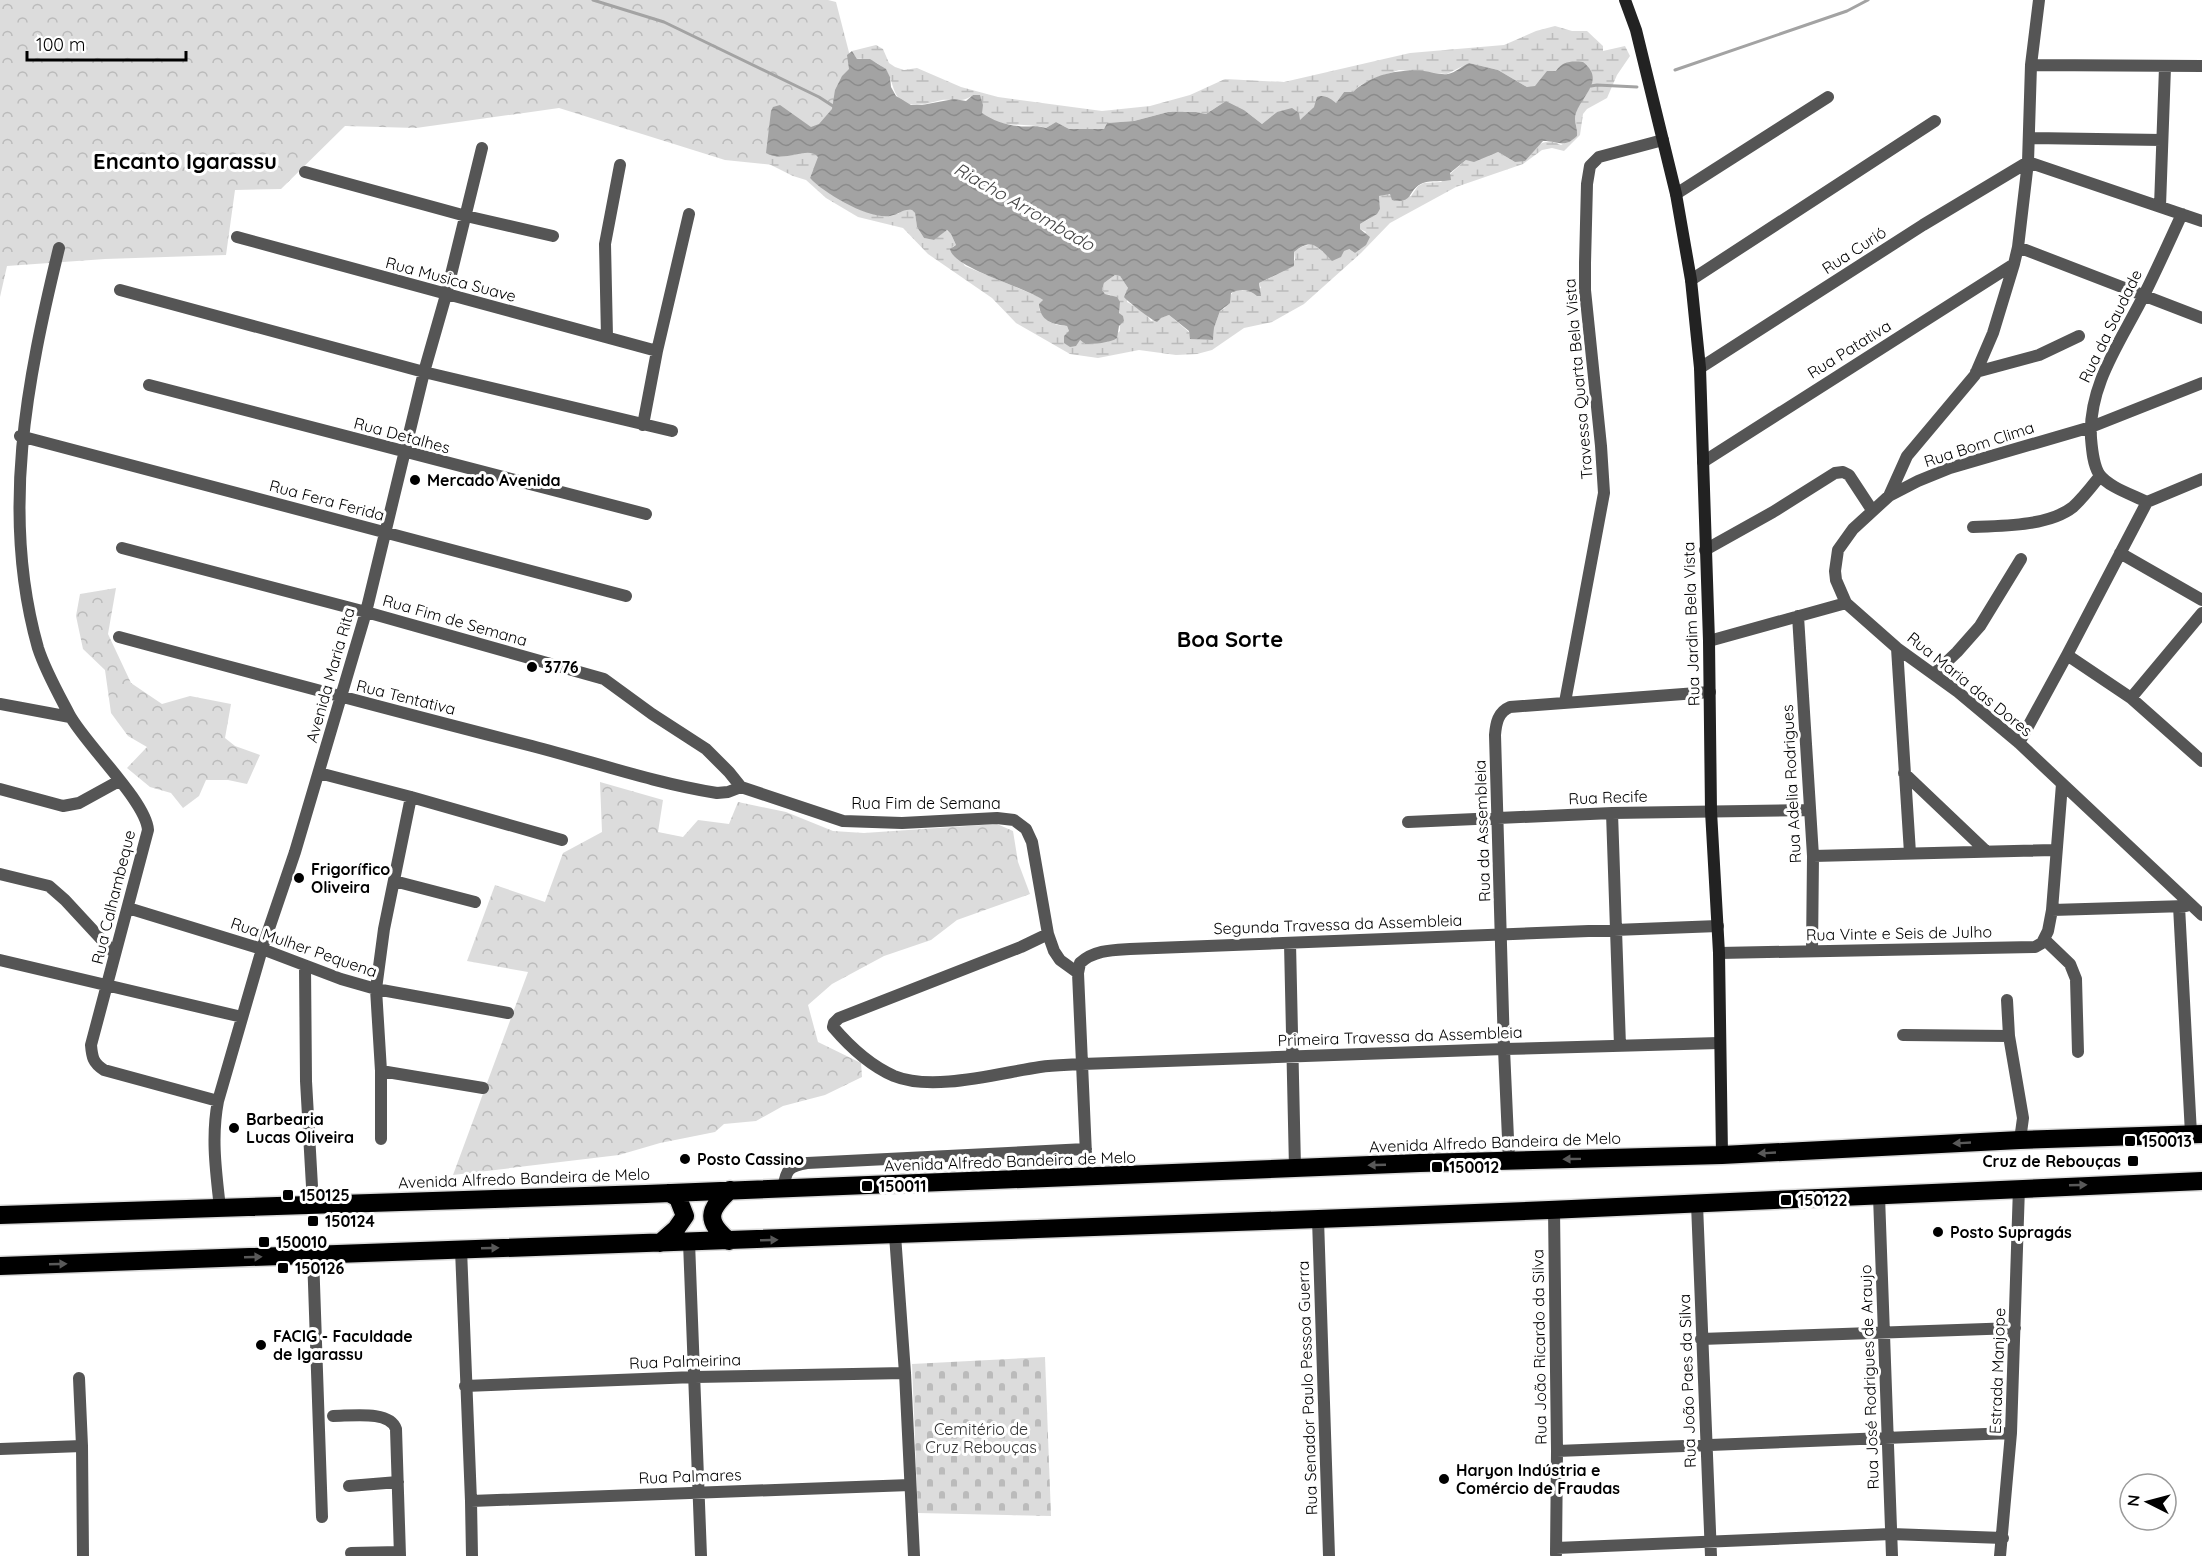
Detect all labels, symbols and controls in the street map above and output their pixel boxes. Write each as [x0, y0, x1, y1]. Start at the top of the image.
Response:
scale bar [27, 24, 186, 62]
text: 100 m [36, 33, 85, 56]
district label: Encanto Igarassu [93, 147, 277, 175]
water label: Riacho Arrombado [950, 157, 1099, 257]
street label: Rua Curió [1818, 222, 1890, 278]
street label: Rua Musica Suave [384, 252, 518, 306]
street label: Rua da Saudade [2074, 266, 2146, 386]
street label: Travessa Quarta Bela Vista [1559, 278, 1597, 480]
street label: Rua Patativa [1803, 315, 1895, 383]
street label: Rua Detalhes [352, 413, 452, 457]
street label: Rua Bom Clima [1921, 417, 2037, 471]
place label: Mercado Avenida [427, 470, 561, 490]
marker: Mercado Avenida [408, 473, 422, 487]
street label: Rua Fera Ferida [267, 475, 387, 525]
street label: Rua Jardim Bela Vista [1678, 542, 1704, 706]
street label: Rua Fim de Semana [380, 590, 530, 650]
street label: Avenida Maria Rita [301, 605, 359, 745]
district label: Boa Sorte [1177, 625, 1283, 653]
street label: Rua Maria das Dores [1903, 627, 2037, 741]
place label: 3776 [544, 657, 579, 677]
marker: 3776 [525, 660, 539, 674]
street label: Rua Tentativa [354, 675, 458, 719]
street label: Rua Adelia Rodrigues [1777, 704, 1805, 864]
street label: Rua da Assembleia [1470, 760, 1494, 902]
street label: Rua Recife [1568, 786, 1648, 808]
street label: Rua Fim de Semana [851, 793, 1001, 813]
street label: Rua Calhambeque [87, 828, 139, 966]
place label: Frigorífico Oliveira [311, 859, 390, 897]
marker: Frigorífico Oliveira [292, 871, 306, 885]
street label: Segunda Travessa da Assembleia [1213, 910, 1463, 938]
street label: Rua Mulher Pequena [228, 913, 380, 981]
street label: Rua Vinte e Seis de Julho [1806, 921, 1992, 945]
street label: Primeira Travessa da Assembleia [1277, 1022, 1523, 1050]
place label: Barbearia Lucas Oliveira [246, 1109, 354, 1147]
marker: Barbearia Lucas Oliveira [227, 1121, 241, 1135]
street label: Avenida Alfredo Bandeira de Melo [1369, 1128, 1621, 1156]
place label: 150013 [2142, 1131, 2192, 1151]
marker: 150013 [2123, 1134, 2137, 1148]
one-way arrow [1952, 1138, 1971, 1147]
street label: Avenida Alfredo Bandeira de Melo [884, 1147, 1136, 1175]
one-way arrow [1758, 1148, 1777, 1157]
place label: Posto Cassino [697, 1149, 804, 1169]
place label: Cruz de Rebouças [1983, 1151, 2121, 1171]
marker: Posto Cassino [678, 1152, 692, 1166]
one-way arrow [1563, 1154, 1582, 1164]
marker: Cruz de Rebouças [2126, 1154, 2140, 1168]
place label: 150012 [1449, 1157, 1499, 1177]
one-way arrow [1368, 1160, 1387, 1169]
marker: 150012 [1430, 1160, 1444, 1174]
street label: Avenida Alfredo Bandeira de Melo [398, 1164, 650, 1192]
place label: 150011 [879, 1176, 927, 1196]
marker: 150011 [860, 1179, 874, 1193]
one-way arrow [2068, 1180, 2087, 1190]
place label: 150125 [300, 1185, 350, 1205]
marker: 150125 [281, 1188, 295, 1202]
place label: 150122 [1798, 1190, 1848, 1210]
marker: 150122 [1779, 1193, 1793, 1207]
place label: 150124 [325, 1211, 376, 1231]
marker: 150124 [306, 1214, 320, 1228]
place label: Posto Supragás [1950, 1222, 2072, 1242]
marker: Posto Supragás [1931, 1225, 1945, 1239]
place label: 150010 [276, 1232, 327, 1252]
marker: 150010 [257, 1235, 271, 1249]
one-way arrow [760, 1235, 779, 1244]
one-way arrow [481, 1244, 500, 1253]
street label: Rua João Ricardo da Silva [1527, 1249, 1551, 1445]
one-way arrow [244, 1253, 263, 1262]
place label: 150126 [295, 1258, 345, 1278]
one-way arrow [49, 1259, 68, 1268]
street label: Rua Senador Paulo Pessoa Guerra [1293, 1260, 1321, 1516]
marker: 150126 [276, 1261, 290, 1275]
street label: Rua José Rodrigues de Araujo [1855, 1264, 1883, 1490]
street label: Rua João Paes da Silva [1674, 1294, 1700, 1468]
street label: Estrada Manjope [1985, 1308, 2009, 1434]
place label: FACIG - Faculdade de Igarassu [273, 1326, 413, 1364]
marker: FACIG - Faculdade de Igarassu [254, 1338, 268, 1352]
street label: Rua Palmeirina [629, 1349, 741, 1373]
park label: Cemitério de Cruz Rebouças [925, 1419, 1037, 1457]
place label: Haryon Indústria e Comércio de Fraudas [1456, 1460, 1620, 1498]
street label: Rua Palmares [638, 1464, 742, 1488]
marker: Haryon Indústria e Comércio de Fraudas [1437, 1472, 1451, 1486]
north arrow [2118, 1472, 2178, 1532]
text: N [2123, 1494, 2144, 1507]

